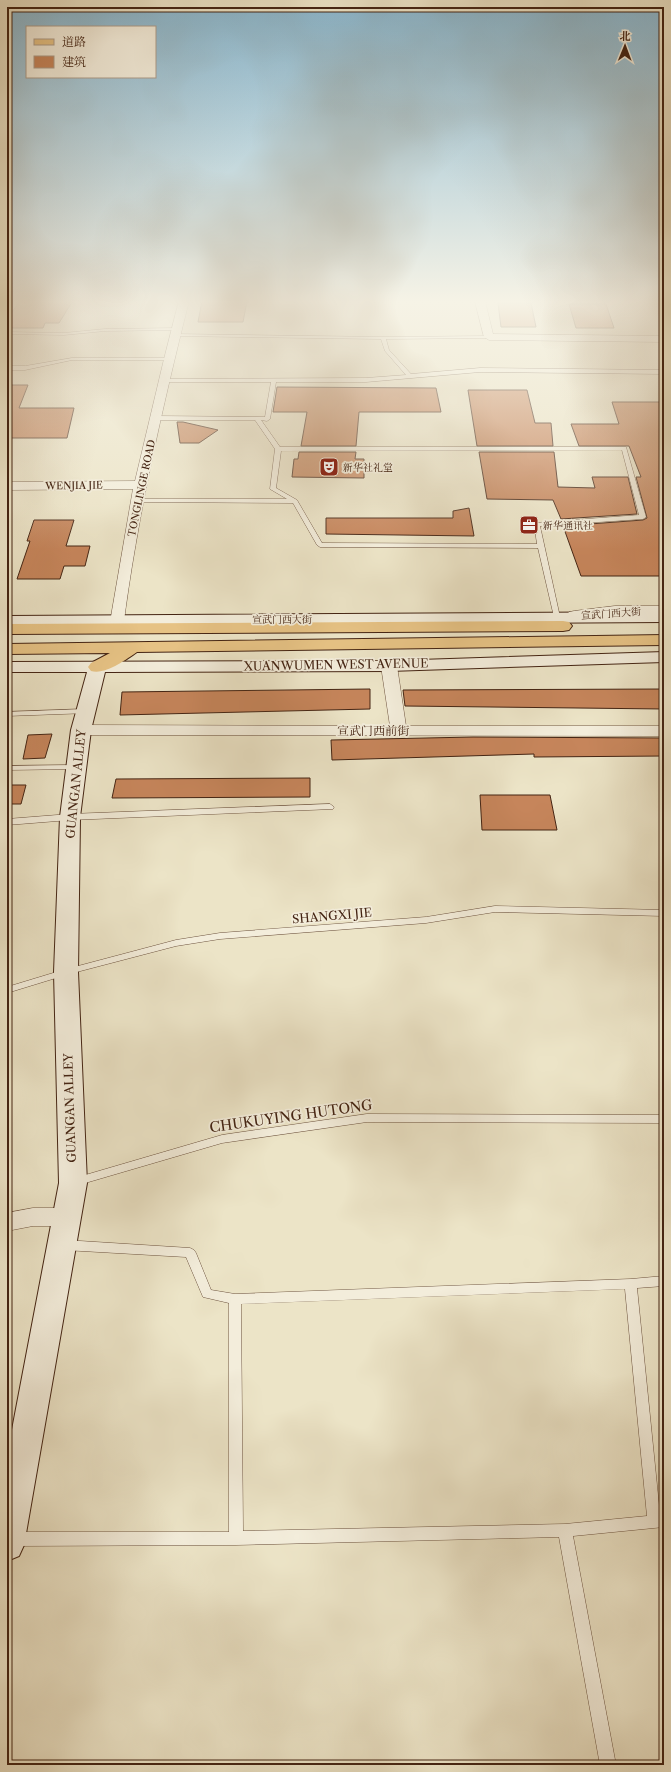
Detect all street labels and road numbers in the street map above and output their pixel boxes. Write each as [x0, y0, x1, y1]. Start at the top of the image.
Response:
street label: TONGLINGE ROAD [125, 438, 158, 538]
street label: WENJIA JIE [44, 478, 103, 493]
street label: 宣武门西大街 [581, 605, 641, 622]
street label: 宣武门西大街 [252, 613, 312, 626]
street label: XUANWUMEN WEST AVENUE [242, 655, 429, 674]
street label: 宣武门西前街 [337, 723, 410, 738]
street label: GUANGAN ALLEY [62, 728, 89, 839]
street label: SHANGXI JIE [291, 905, 372, 926]
street label: GUANGAN ALLEY [60, 1052, 79, 1163]
street label: CHUKUYING HUTONG [208, 1096, 374, 1136]

